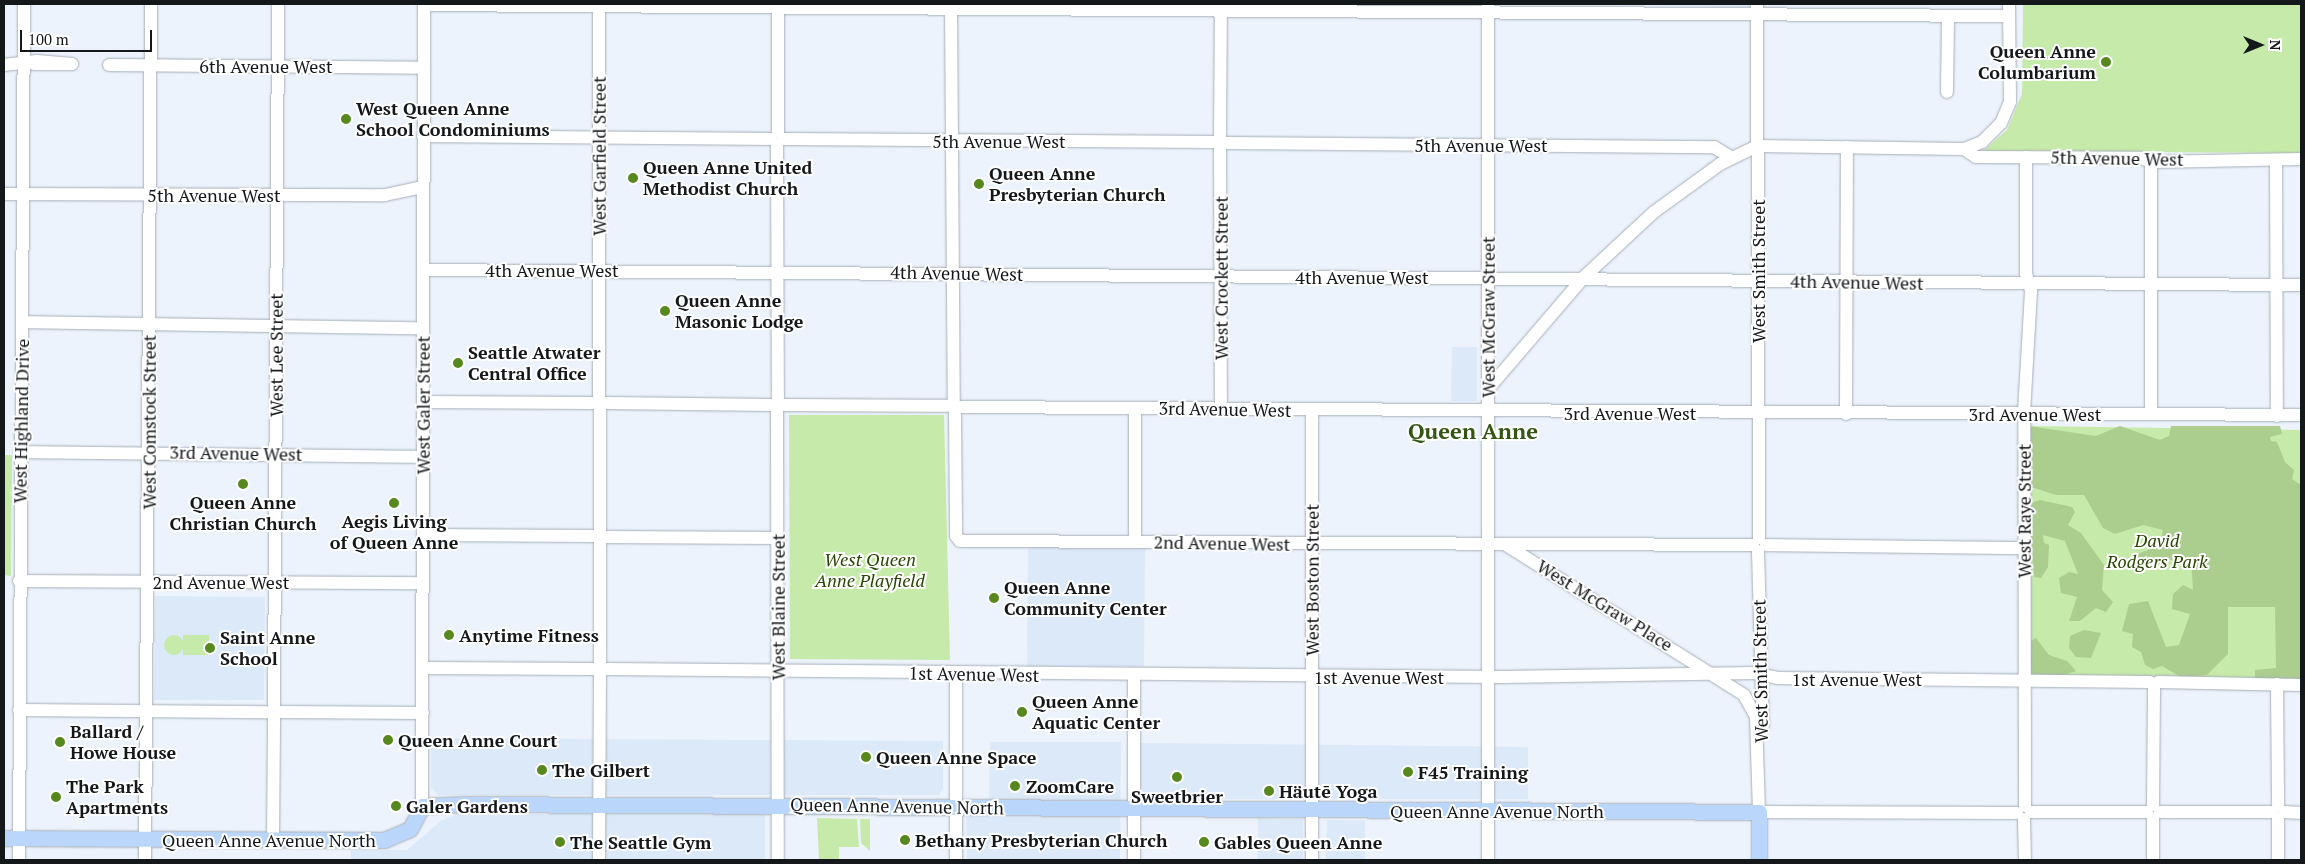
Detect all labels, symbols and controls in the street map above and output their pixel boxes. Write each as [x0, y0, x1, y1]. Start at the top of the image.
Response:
scale bar [22, 20, 155, 52]
north arrow [2235, 20, 2285, 70]
text: 100 m [28, 29, 69, 49]
text: N [2266, 40, 2285, 50]
place label: Queen Anne Columbarium [1978, 41, 2096, 84]
street label: 6th Avenue West [199, 55, 333, 77]
marker: Queen Anne Columbarium [2100, 56, 2112, 68]
street label: West Garfield Street [588, 76, 610, 236]
place label: West Queen Anne School Condominiums [356, 98, 550, 140]
marker: West Queen Anne School Condominiums [340, 113, 352, 125]
street label: 5th Avenue West [932, 130, 1066, 152]
street label: 5th Avenue West [1414, 134, 1548, 156]
street label: 5th Avenue West [2050, 146, 2184, 170]
place label: Queen Anne United Methodist Church [643, 157, 812, 200]
place label: Queen Anne Presbyterian Church [989, 163, 1166, 205]
marker: Queen Anne United Methodist Church [627, 172, 639, 184]
marker: Queen Anne Presbyterian Church [973, 178, 985, 190]
street label: 5th Avenue West [147, 184, 281, 206]
street label: West Crockett Street [1210, 196, 1232, 360]
street label: West Smith Street [1747, 199, 1769, 343]
street label: West McGraw Street [1477, 236, 1499, 398]
street label: 4th Avenue West [485, 259, 619, 281]
street label: 4th Avenue West [890, 261, 1024, 285]
street label: 4th Avenue West [1295, 266, 1429, 288]
street label: 4th Avenue West [1790, 270, 1924, 294]
place label: Queen Anne Masonic Lodge [675, 290, 804, 332]
street label: West Lee Street [265, 293, 287, 417]
marker: Queen Anne Masonic Lodge [659, 305, 671, 317]
street label: West Comstock Street [138, 335, 160, 509]
street label: West Galer Street [412, 336, 434, 474]
street label: West Highland Drive [9, 339, 33, 503]
place label: Seattle Atwater Central Office [468, 342, 601, 384]
marker: Seattle Atwater Central Office [452, 357, 464, 369]
street label: 3rd Avenue West [1158, 397, 1292, 421]
street label: 3rd Avenue West [1563, 402, 1697, 424]
street label: 3rd Avenue West [1968, 403, 2102, 425]
district label: Queen Anne [1408, 418, 1538, 444]
street label: 3rd Avenue West [169, 441, 303, 465]
street label: West Raye Street [2013, 444, 2035, 578]
marker: Queen Anne Christian Church [237, 478, 249, 490]
place label: Queen Anne Christian Church [169, 492, 317, 534]
marker: Aegis Living of Queen Anne [388, 497, 400, 509]
street label: West Boston Street [1301, 504, 1323, 656]
place label: Aegis Living of Queen Anne [330, 511, 458, 554]
park label: David Rodgers Park [2106, 530, 2208, 572]
street label: 2nd Avenue West [1153, 531, 1291, 555]
street label: West Blaine Street [767, 534, 789, 680]
park label: West Queen Anne Playfield [815, 549, 925, 592]
street label: West McGraw Place [1533, 555, 1677, 655]
street label: 2nd Avenue West [152, 571, 290, 593]
place label: Queen Anne Community Center [1004, 577, 1167, 620]
marker: Queen Anne Community Center [988, 592, 1000, 604]
street label: West Smith Street [1748, 599, 1772, 743]
place label: Anytime Fitness [459, 624, 599, 646]
place label: Saint Anne School [220, 627, 316, 670]
marker: Anytime Fitness [443, 629, 455, 641]
marker: Saint Anne School [204, 642, 216, 654]
street label: 1st Avenue West [908, 662, 1040, 686]
street label: 1st Avenue West [1314, 666, 1444, 688]
street label: 1st Avenue West [1792, 668, 1922, 690]
place label: Queen Anne Aquatic Center [1032, 691, 1160, 734]
marker: Queen Anne Aquatic Center [1016, 706, 1028, 718]
place label: Ballard / Howe House [70, 721, 176, 764]
place label: Queen Anne Court [398, 729, 558, 751]
marker: Queen Anne Court [382, 734, 394, 746]
marker: Ballard / Howe House [54, 736, 66, 748]
place label: Queen Anne Space [876, 746, 1037, 768]
marker: Queen Anne Space [860, 751, 872, 763]
place label: The Gilbert [552, 759, 650, 781]
place label: F45 Training [1418, 761, 1528, 783]
marker: The Gilbert [536, 764, 548, 776]
marker: F45 Training [1402, 766, 1414, 778]
marker: Sweetbrier [1171, 771, 1183, 783]
place label: ZoomCare [1026, 775, 1114, 797]
place label: The Park Apartments [66, 776, 168, 819]
marker: ZoomCare [1008, 779, 1022, 793]
place label: Häutē Yoga [1279, 780, 1377, 802]
place label: Sweetbrier [1131, 785, 1223, 807]
marker: Häutē Yoga [1263, 785, 1275, 797]
marker: The Park Apartments [50, 791, 62, 803]
street label: Queen Anne Avenue North [790, 793, 1004, 819]
place label: Galer Gardens [406, 795, 528, 817]
marker: Galer Gardens [390, 800, 402, 812]
street label: Queen Anne Avenue North [1390, 800, 1604, 822]
street label: Queen Anne Avenue North [162, 829, 376, 851]
place label: Bethany Presbyterian Church [915, 829, 1168, 851]
place label: The Seattle Gym [570, 831, 711, 853]
place label: Gables Queen Anne [1214, 831, 1383, 853]
marker: Bethany Presbyterian Church [899, 834, 911, 846]
marker: The Seattle Gym [554, 836, 566, 848]
marker: Gables Queen Anne [1198, 836, 1210, 848]

